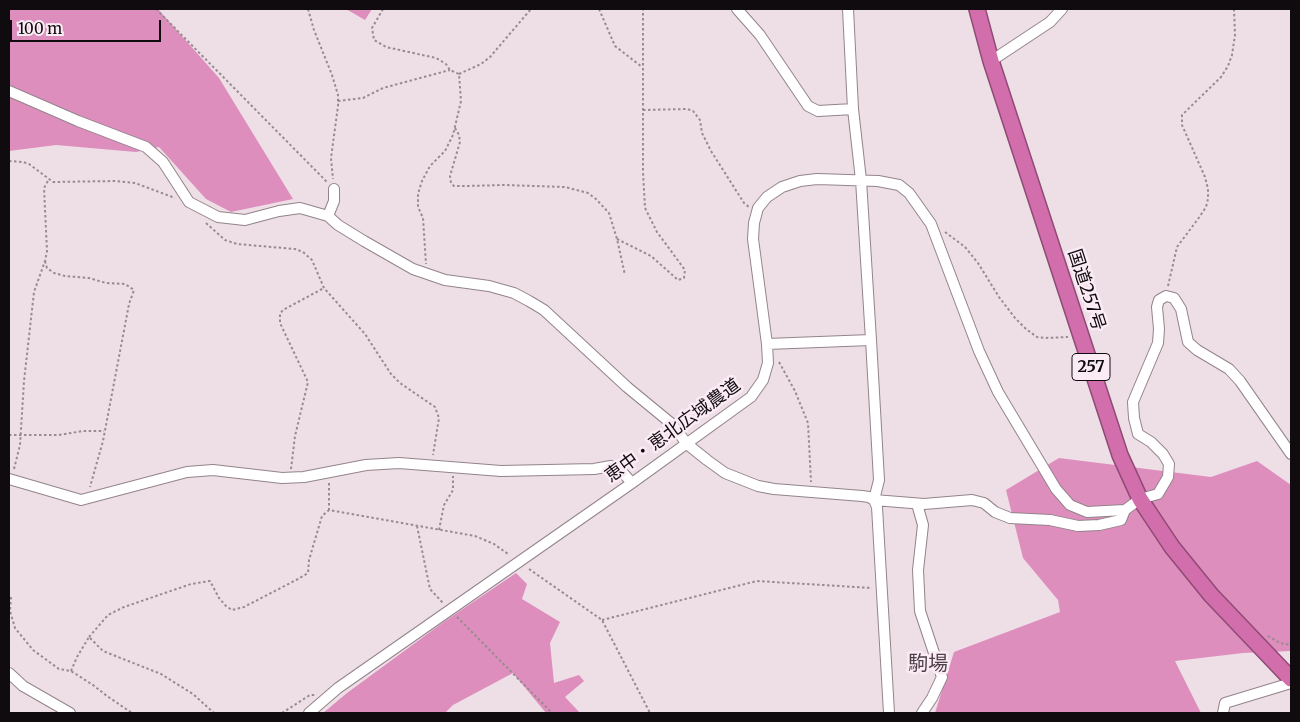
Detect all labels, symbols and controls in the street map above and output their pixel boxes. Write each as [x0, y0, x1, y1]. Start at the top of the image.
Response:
scale bar [12, 10, 164, 42]
text: 100 m [18, 19, 62, 38]
street label: 国道257号 [1063, 247, 1109, 333]
road number: 257 [1072, 354, 1110, 381]
street label: 恵中・恵北広域農道 [601, 375, 745, 487]
district label: 駒場 [908, 652, 948, 676]

